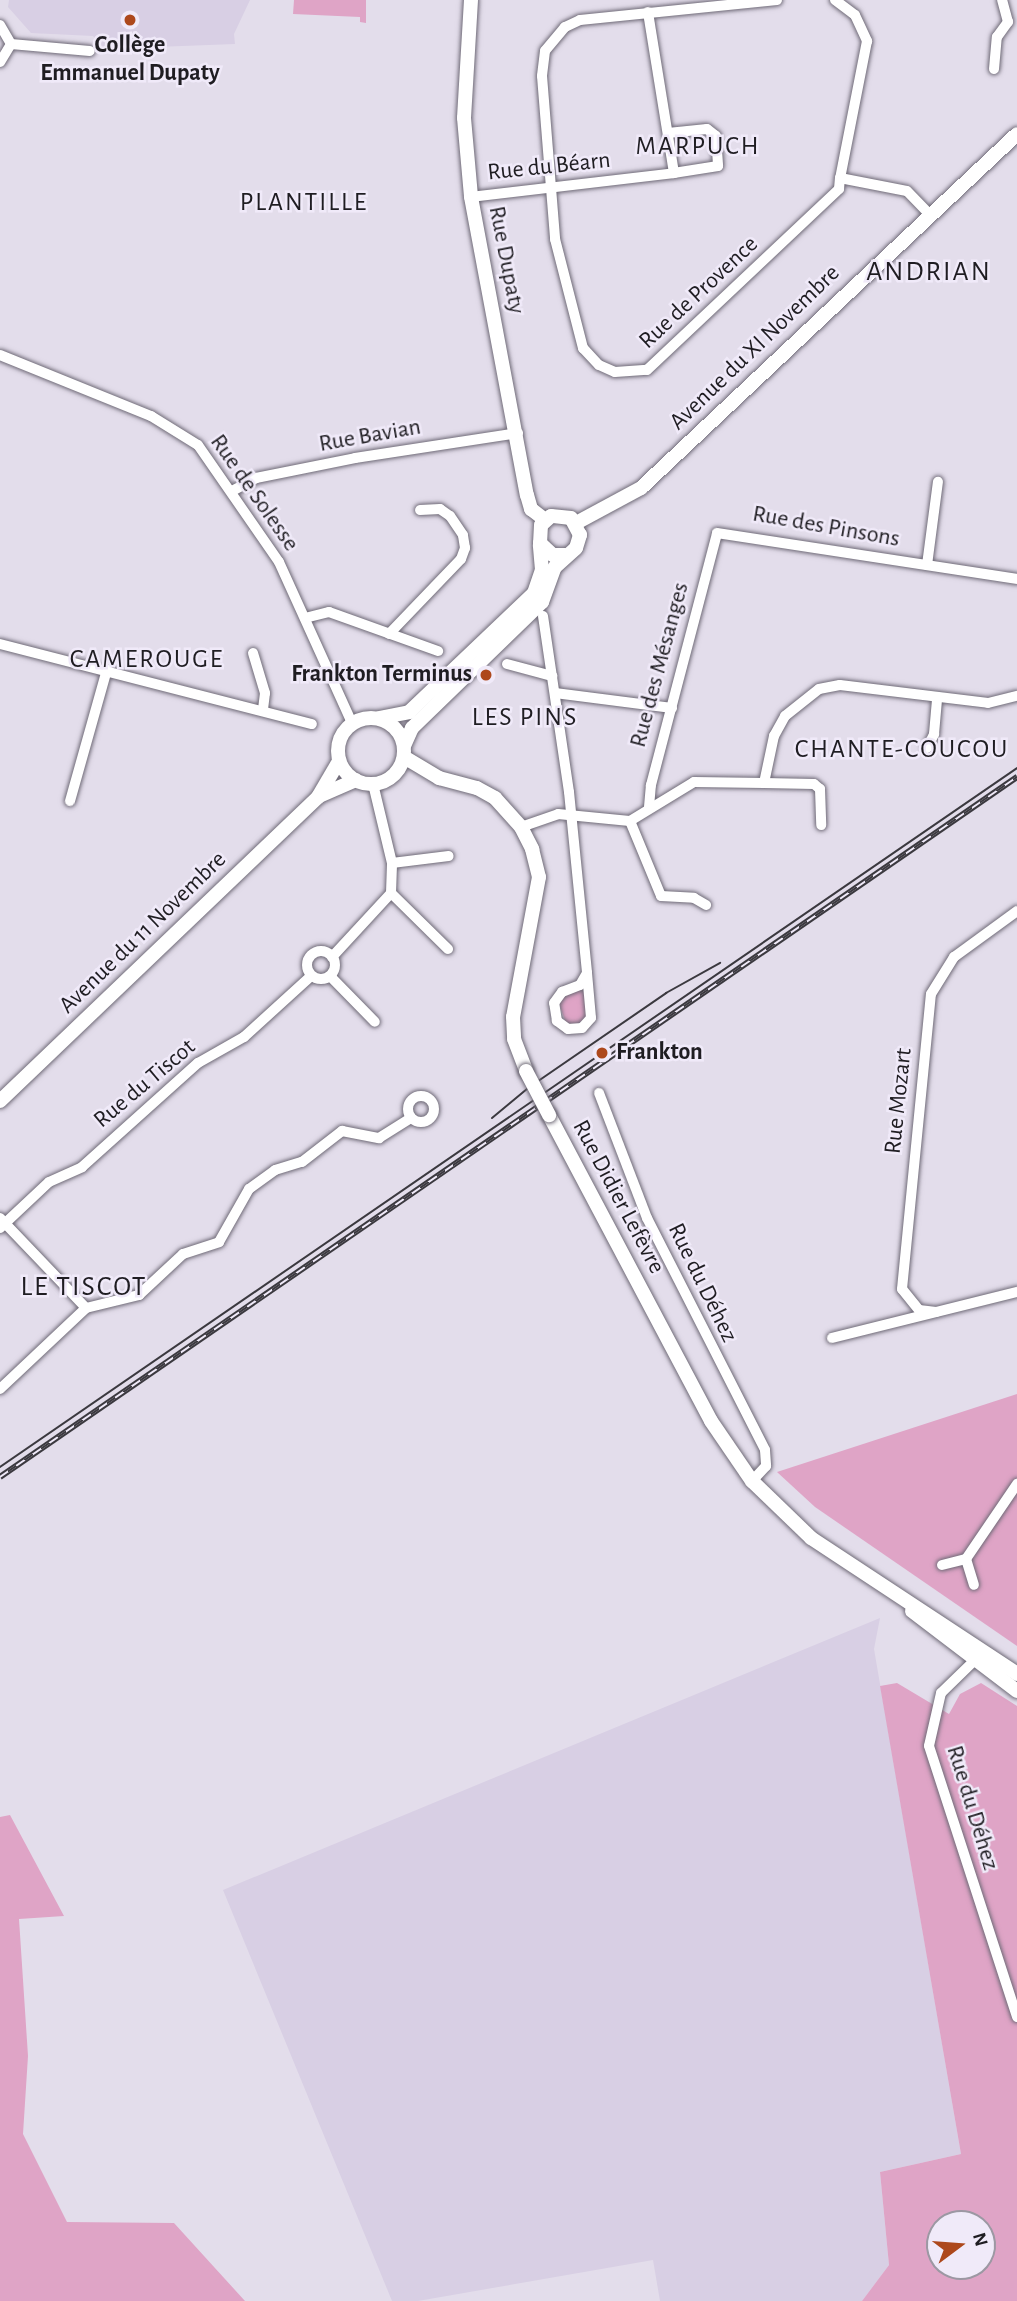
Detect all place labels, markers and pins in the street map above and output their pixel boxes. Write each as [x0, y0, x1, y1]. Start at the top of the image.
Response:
marker: Collège Emmanuel Dupaty [122, 12, 138, 28]
place label: Collège Emmanuel Dupaty [40, 32, 220, 88]
place label: Frankton Terminus [291, 661, 472, 689]
marker: Frankton Terminus [478, 667, 494, 683]
place label: Frankton [616, 1039, 703, 1067]
marker: Frankton [594, 1045, 610, 1061]

